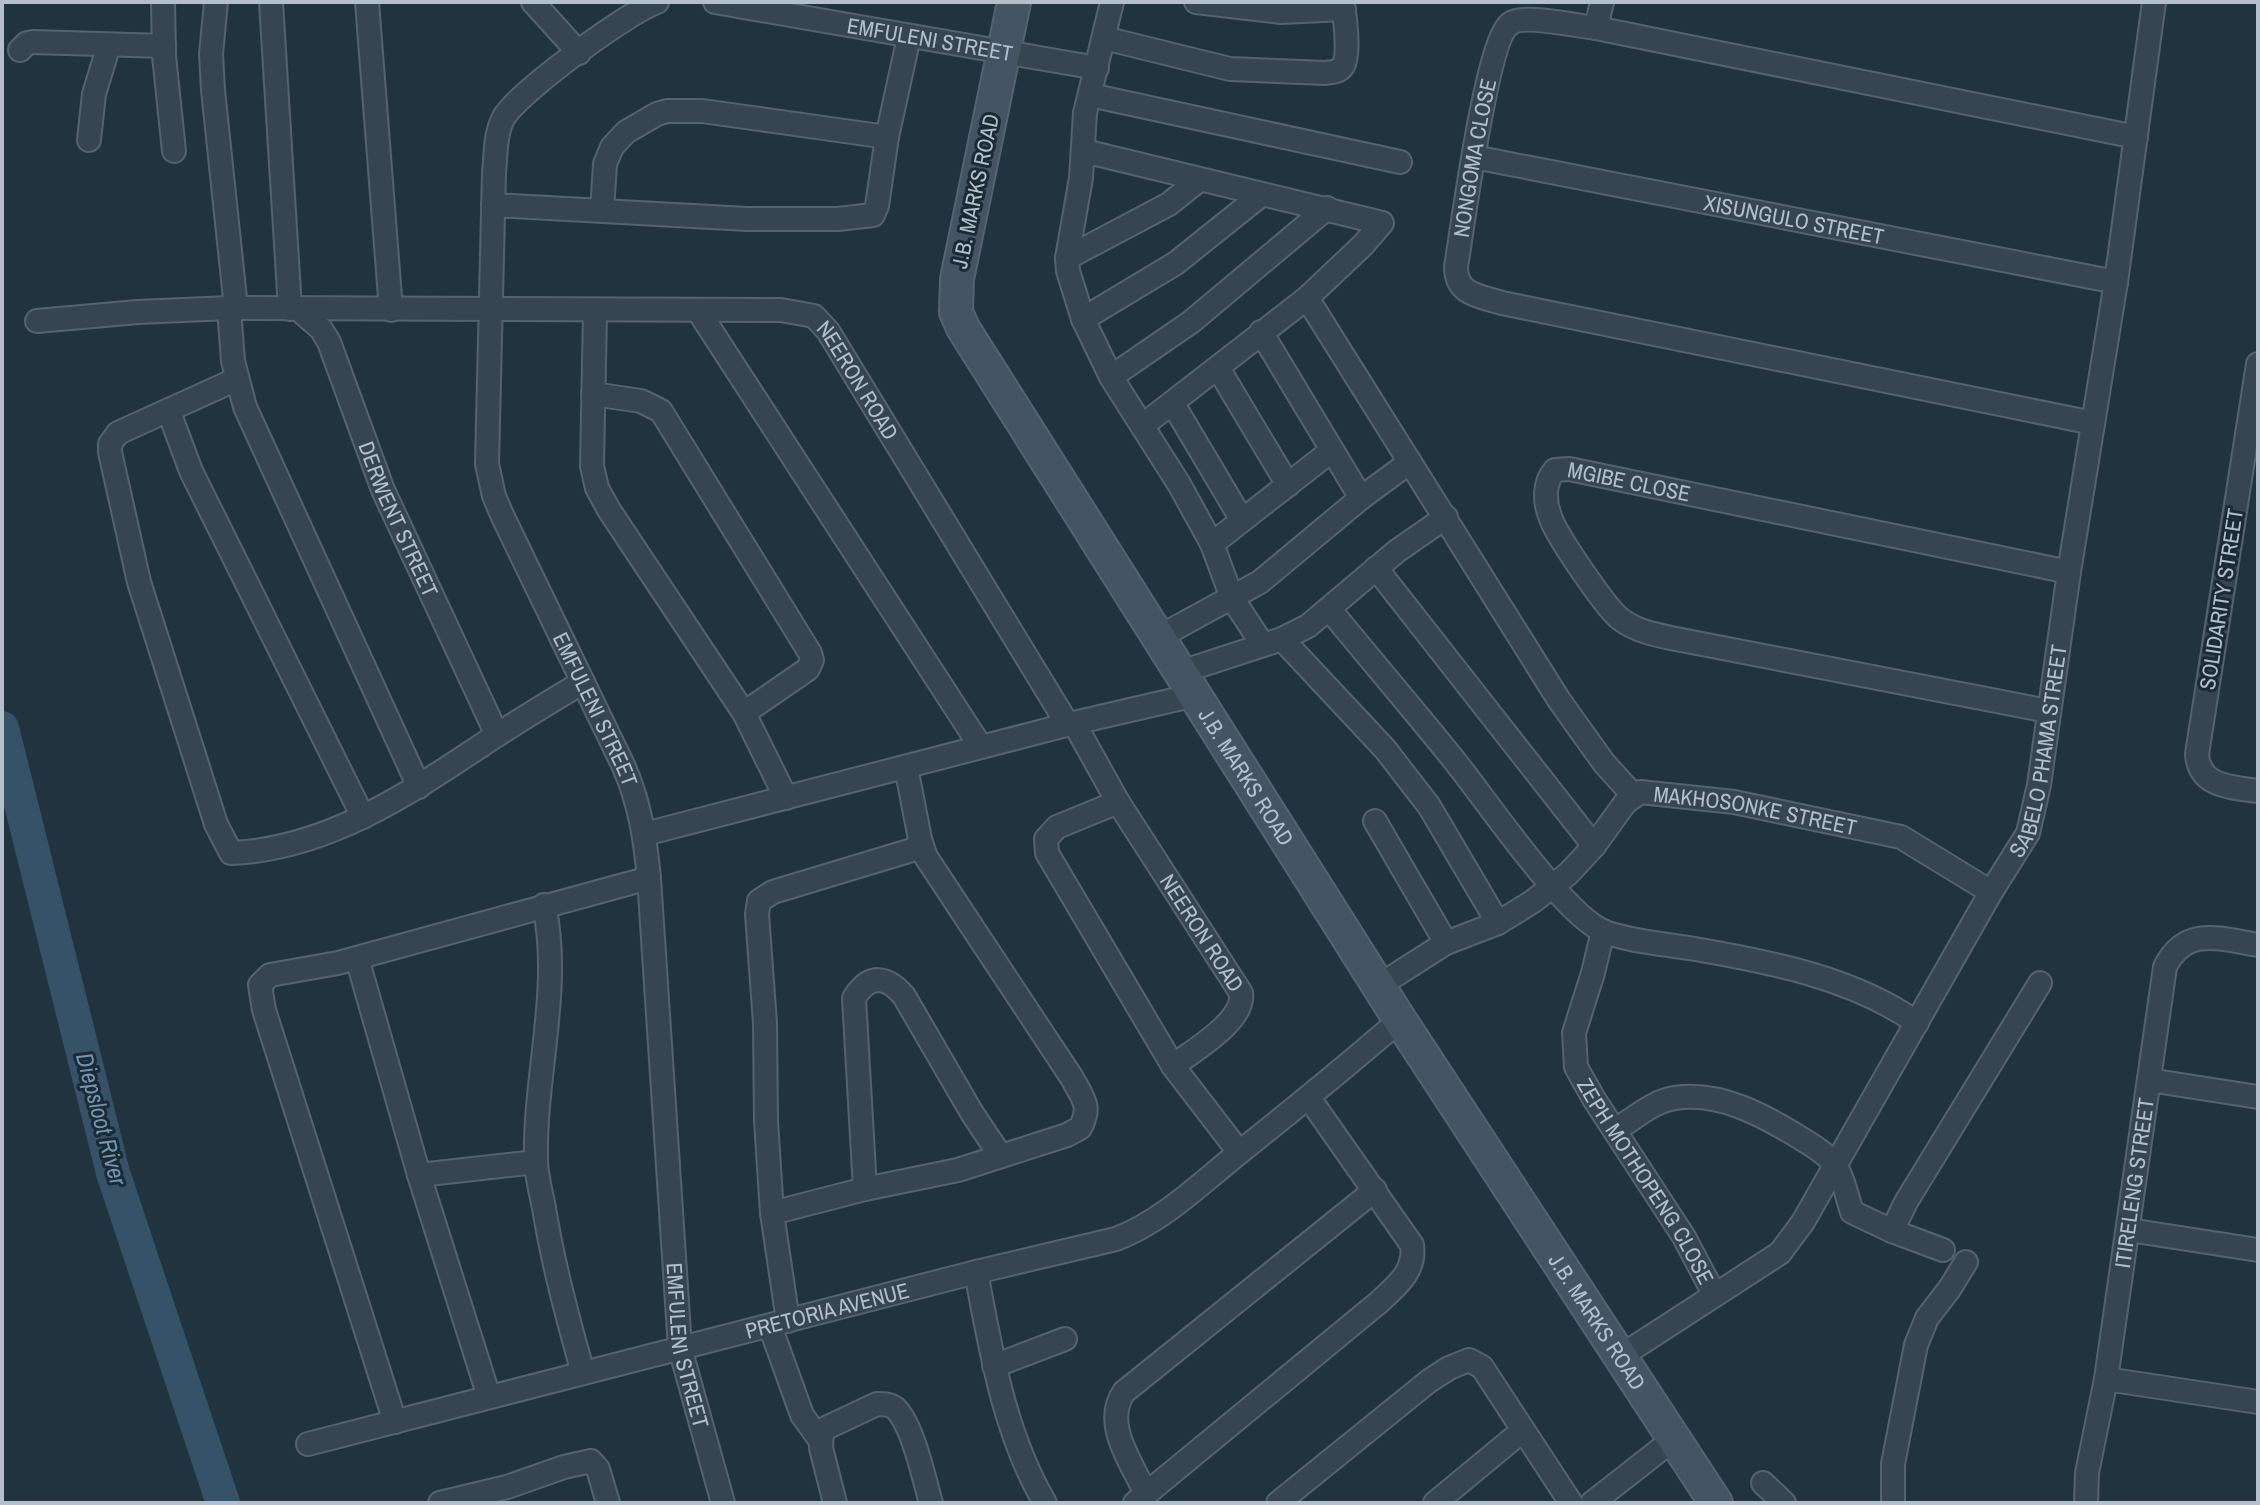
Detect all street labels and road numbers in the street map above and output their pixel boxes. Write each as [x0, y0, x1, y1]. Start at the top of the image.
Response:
street label: EMFULENI STREET [845, 10, 1015, 68]
street label: NONGOMA CLOSE [1446, 75, 1503, 239]
street label: J.B. MARKS ROAD [944, 111, 1006, 271]
street label: XISUNGULO STREET [1701, 187, 1886, 251]
street label: NEERON ROAD [810, 314, 906, 445]
street label: DERWENT STREET [352, 437, 446, 602]
street label: MGIBE CLOSE [1565, 454, 1693, 509]
street label: SOLIDARITY STREET [2192, 506, 2250, 692]
street label: EMFULENI STREET [546, 627, 645, 790]
street label: SABELO PHAMA STREET [2002, 643, 2074, 863]
street label: J.B. MARKS ROAD [1192, 702, 1301, 851]
street label: MAKHOSONKE STREET [1652, 779, 1859, 842]
street label: NEERON ROAD [1153, 868, 1251, 997]
street label: ZEPH MOTHOPENG CLOSE [1570, 1073, 1721, 1289]
street label: ITIRELENG STREET [2107, 1096, 2161, 1270]
street label: J.B. MARKS ROAD [1542, 1247, 1653, 1396]
street label: EMFULENI STREET [659, 1262, 716, 1431]
street label: PRETORIA AVENUE [742, 1275, 912, 1346]

